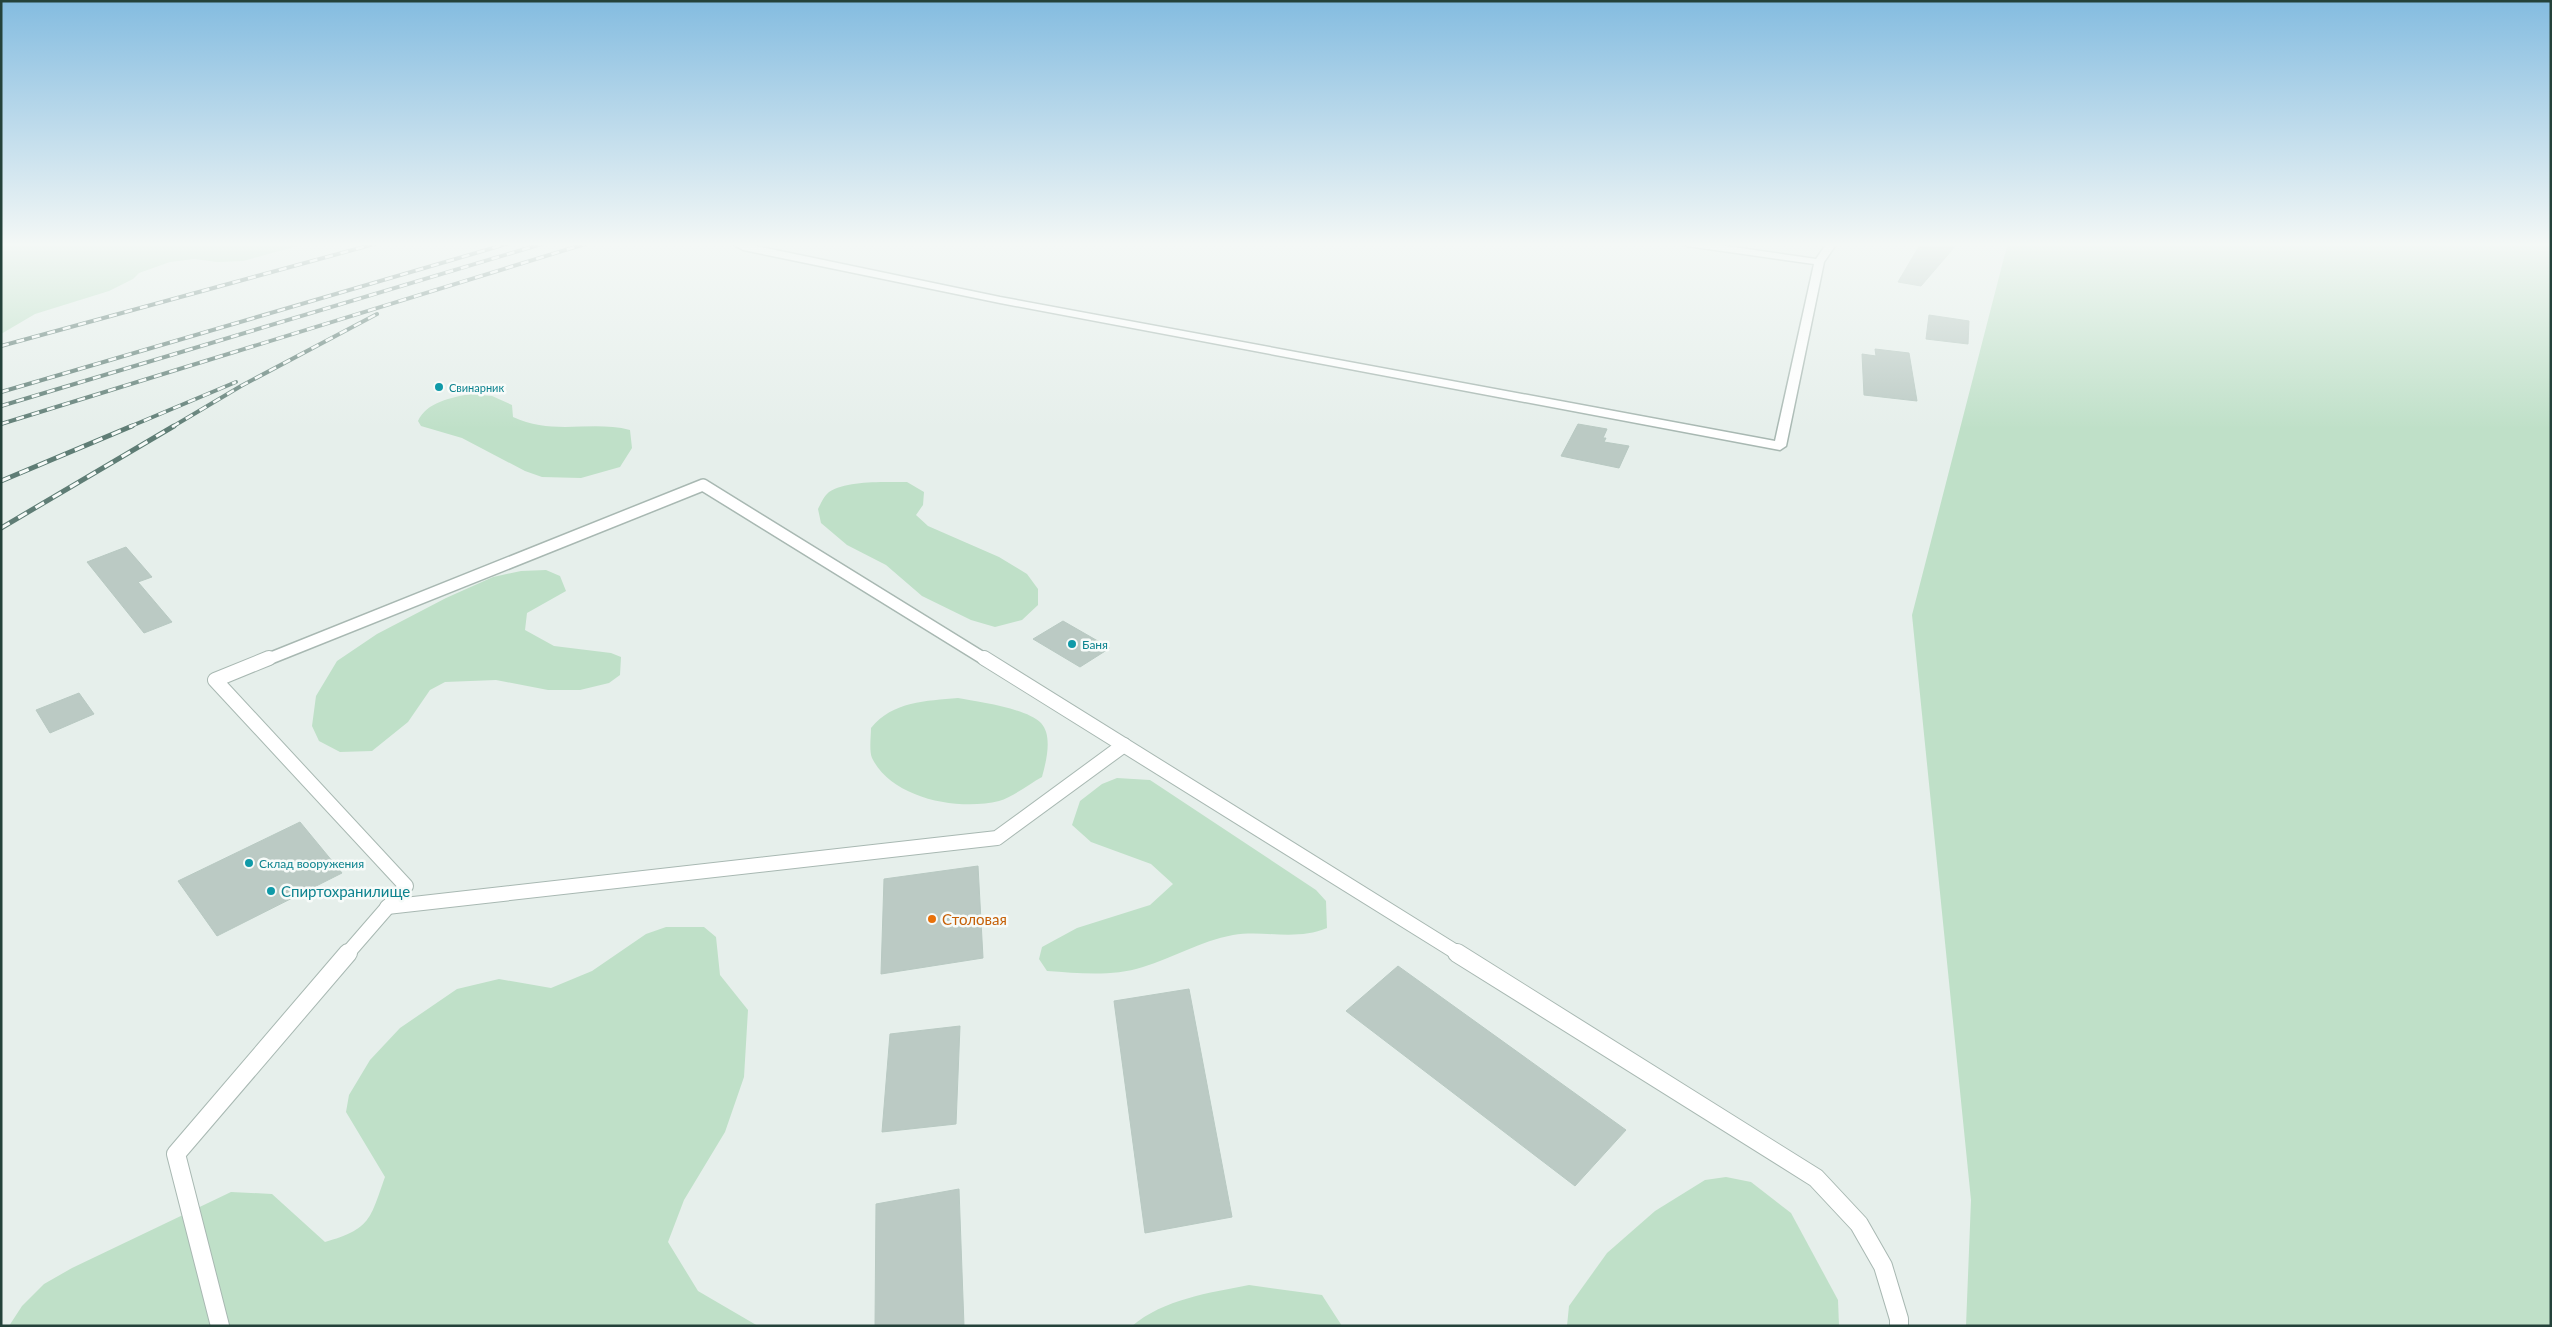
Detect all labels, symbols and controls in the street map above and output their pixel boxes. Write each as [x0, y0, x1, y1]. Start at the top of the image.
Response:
marker: Свинарник [433, 381, 445, 393]
place label: Свинарник [449, 381, 504, 394]
place label: Баня [1082, 637, 1108, 652]
marker: Баня [1066, 638, 1078, 650]
place label: Склад вооружения [259, 856, 364, 871]
marker: Склад вооружения [243, 857, 255, 869]
place label: Спиртохранилище [281, 882, 410, 900]
marker: Спиртохранилище [265, 885, 277, 897]
place label: Столовая [942, 910, 1007, 928]
marker: Столовая [926, 913, 938, 925]

